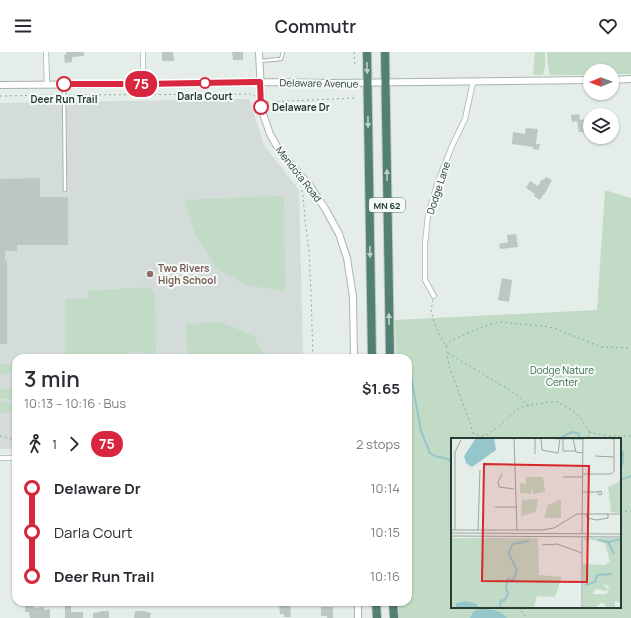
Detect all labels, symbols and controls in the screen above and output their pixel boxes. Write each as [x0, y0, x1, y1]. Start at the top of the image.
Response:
text: Commutr [275, 14, 356, 38]
icon: menu [12, 15, 34, 37]
icon: heart [597, 15, 619, 37]
one-way arrow [364, 62, 370, 75]
north arrow [583, 64, 619, 100]
map controls [583, 64, 619, 144]
line badge: 75 [123, 71, 159, 97]
text: 75 [133, 74, 149, 93]
street label: Delaware Avenue [279, 75, 359, 91]
marker: Deer Run Trail [56, 76, 72, 92]
marker: Darla Court [199, 77, 211, 89]
place label: Darla Court [177, 89, 233, 103]
place label: Deer Run Trail [31, 92, 97, 106]
marker: Delaware Dr [253, 99, 269, 115]
place label: Delaware Dr [272, 100, 330, 114]
button: layers [583, 108, 619, 144]
one-way arrow [365, 116, 371, 129]
street label: Mendota Road [273, 143, 325, 205]
street label: Dodge Lane [423, 160, 453, 216]
one-way arrow [384, 168, 390, 181]
road number: MN 62 [369, 198, 405, 212]
one-way arrow [367, 246, 373, 259]
place label: Two Rivers High School [158, 261, 216, 287]
marker: Two Rivers High School [145, 269, 155, 279]
one-way arrow [386, 312, 392, 325]
park label: Dodge Nature Center [530, 363, 594, 389]
text: 3 min [24, 364, 80, 394]
text: $1.65 [362, 378, 400, 399]
text: 10:13 – 10:16 · Bus [24, 394, 126, 412]
icon: walk [24, 433, 46, 455]
icon: forward [63, 433, 85, 455]
text: 75 [99, 434, 115, 453]
text: 1 [52, 435, 57, 453]
text: 2 stops [356, 435, 400, 453]
inset map [451, 438, 621, 608]
text: Delaware Dr [54, 478, 141, 499]
text: 10:14 [370, 479, 400, 497]
text: Darla Court [54, 522, 133, 543]
text: 10:15 [371, 523, 400, 541]
text: Deer Run Trail [54, 566, 154, 587]
text: 10:16 [370, 567, 400, 585]

